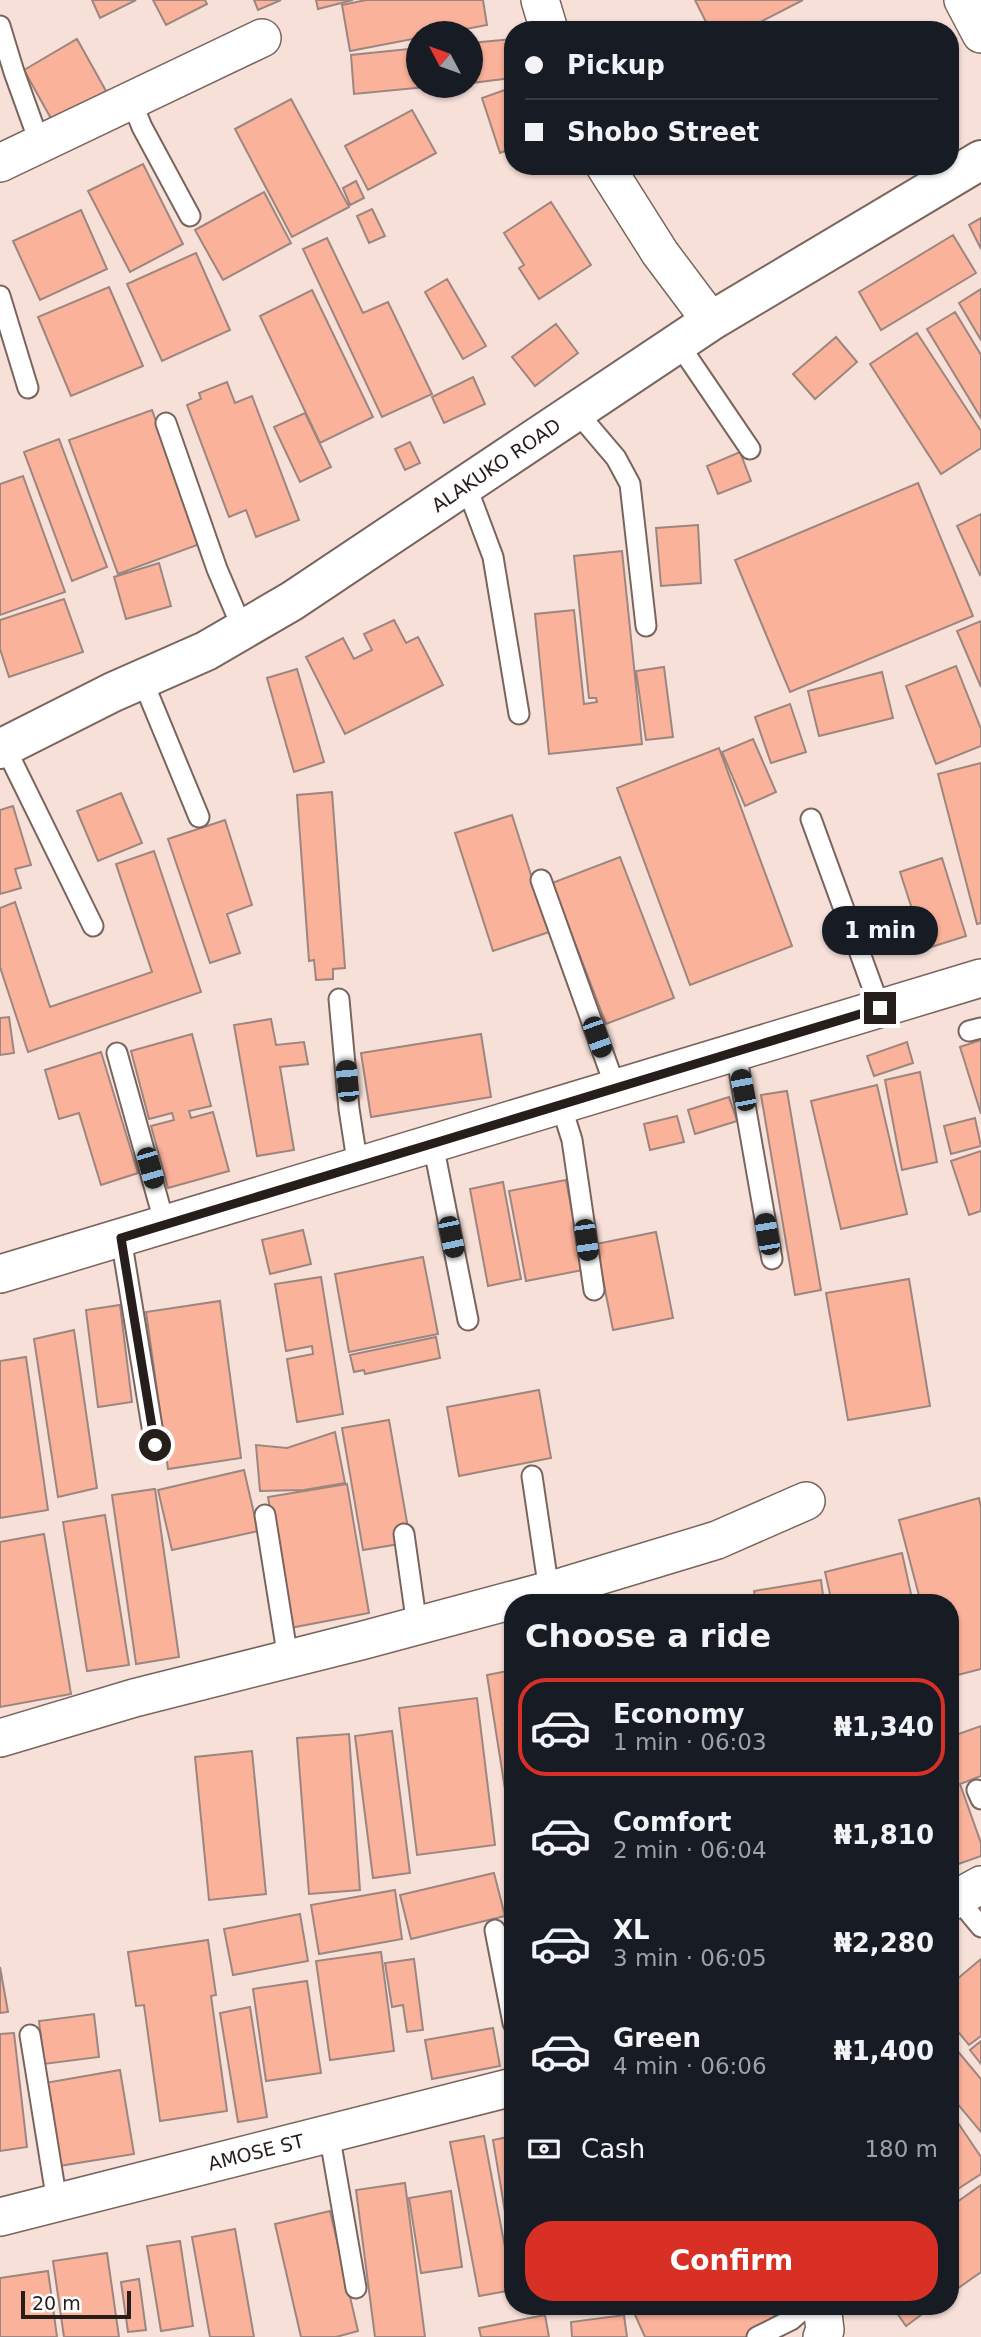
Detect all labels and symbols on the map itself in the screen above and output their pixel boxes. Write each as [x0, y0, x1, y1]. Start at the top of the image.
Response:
north arrow [406, 21, 483, 98]
street label: ALAKUKO ROAD [427, 414, 565, 516]
callout: 1 min [822, 906, 938, 956]
route end [864, 992, 896, 1024]
car [580, 1014, 615, 1060]
car [335, 1059, 360, 1103]
car [729, 1067, 758, 1113]
car [135, 1145, 166, 1191]
car [754, 1211, 781, 1257]
car [437, 1214, 466, 1260]
car [573, 1218, 600, 1262]
route start [139, 1429, 171, 1461]
street label: AMOSE ST [206, 2129, 307, 2175]
scale bar [21, 2288, 131, 2320]

